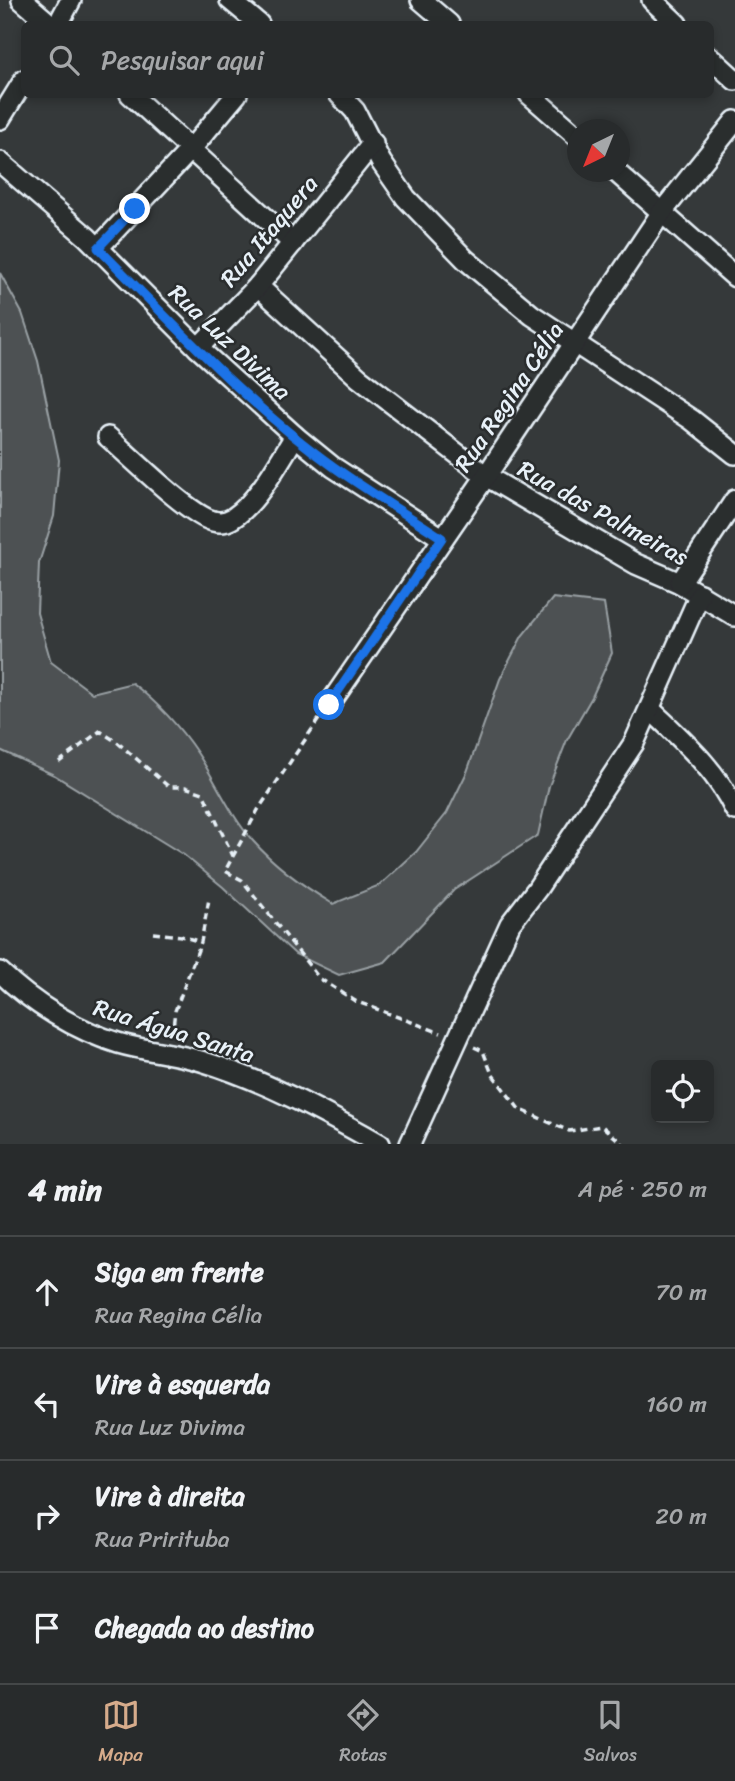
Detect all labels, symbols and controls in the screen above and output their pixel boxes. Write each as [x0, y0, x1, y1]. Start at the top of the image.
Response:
search box [21, 21, 714, 98]
text: Pesquisar aqui [101, 37, 264, 83]
icon: search [45, 41, 83, 79]
north arrow [567, 119, 630, 182]
street label: Rua Itaquera [209, 165, 329, 297]
route end [119, 193, 150, 224]
street label: Rua Luz Divima [158, 273, 302, 411]
street label: Rua Regina Célia [443, 313, 575, 481]
street label: Rua das Palmeiras [510, 449, 697, 578]
route start [313, 689, 344, 720]
street label: Rua Água Santa [88, 987, 260, 1075]
map controls [651, 1060, 714, 1123]
button: locate [651, 1060, 714, 1123]
text: 4 min [28, 1163, 102, 1217]
text: A pé · 250 m [578, 1169, 707, 1210]
text: Siga em frente [95, 1249, 264, 1295]
text: 70 m [656, 1272, 707, 1313]
icon: ahead [28, 1273, 66, 1311]
text: Rua Regina Célia [95, 1295, 262, 1336]
text: Vire à esquerda [95, 1361, 270, 1407]
text: 160 m [646, 1384, 707, 1425]
icon: left [28, 1385, 66, 1423]
text: Rua Luz Divima [95, 1407, 245, 1448]
text: Vire à direita [95, 1473, 245, 1519]
text: 20 m [656, 1496, 707, 1537]
icon: right [28, 1497, 66, 1535]
text: Rua Prirituba [95, 1519, 230, 1560]
text: Chegada ao destino [95, 1605, 314, 1651]
icon: arrive [28, 1609, 66, 1647]
tab: Mapa [98, 1696, 143, 1771]
tab: Rotas [339, 1696, 387, 1771]
tab: Salvos [584, 1696, 637, 1771]

